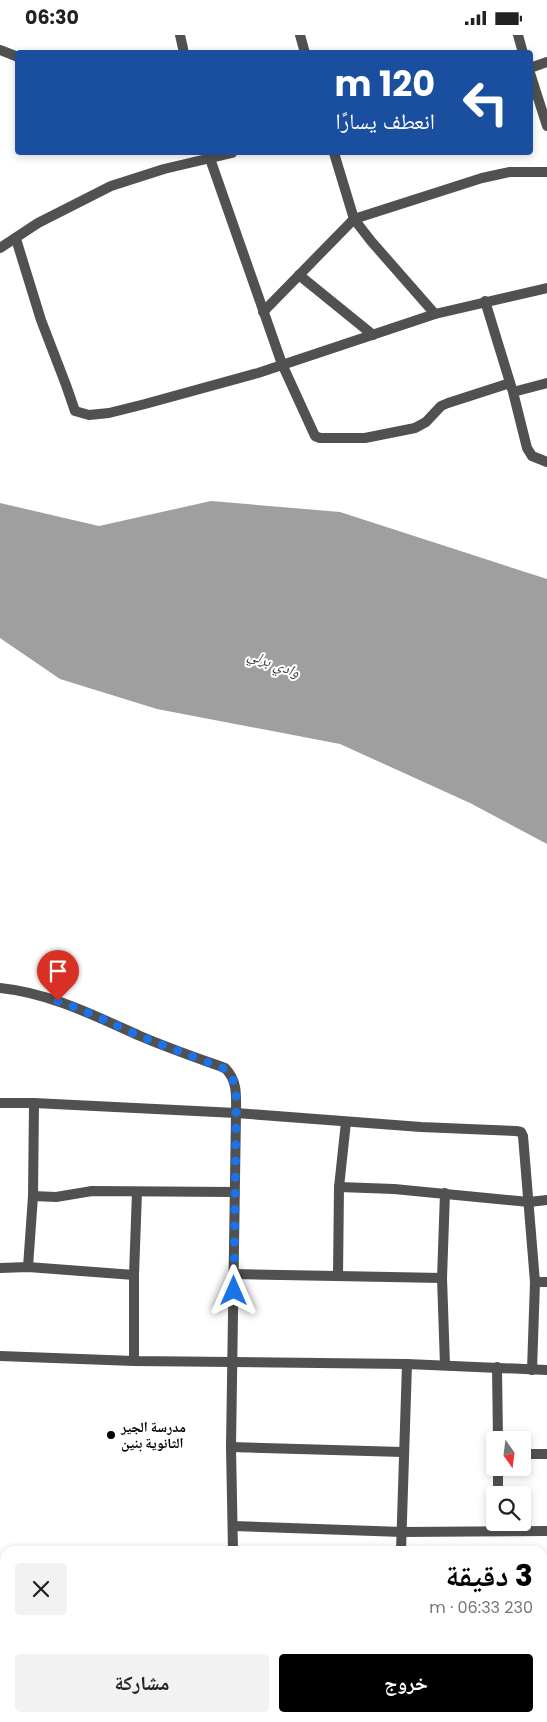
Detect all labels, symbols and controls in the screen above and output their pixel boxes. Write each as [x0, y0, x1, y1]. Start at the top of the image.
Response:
text: 06:30 [25, 4, 79, 31]
text: 120 m [335, 59, 435, 108]
icon: left [453, 70, 518, 135]
text: انعطف يسارًا [335, 106, 435, 137]
water label: وادي برلي [244, 643, 303, 684]
pin [37, 950, 79, 1001]
icon: arrive [44, 957, 72, 985]
position arrow [207, 1264, 259, 1316]
place label: مدرسة الجير الثانوية بنين [120, 1417, 186, 1453]
marker: مدرسة الجير الثانوية بنين [105, 1429, 117, 1441]
north arrow [486, 1431, 531, 1476]
map controls [486, 1431, 531, 1531]
button: search [486, 1486, 531, 1531]
text: 3 دقيقة [445, 1554, 533, 1597]
button: close [15, 1563, 67, 1615]
text: 230 m · 06:33 [429, 1596, 533, 1619]
button: مشاركة [15, 1654, 269, 1712]
button: خروج [279, 1654, 533, 1712]

